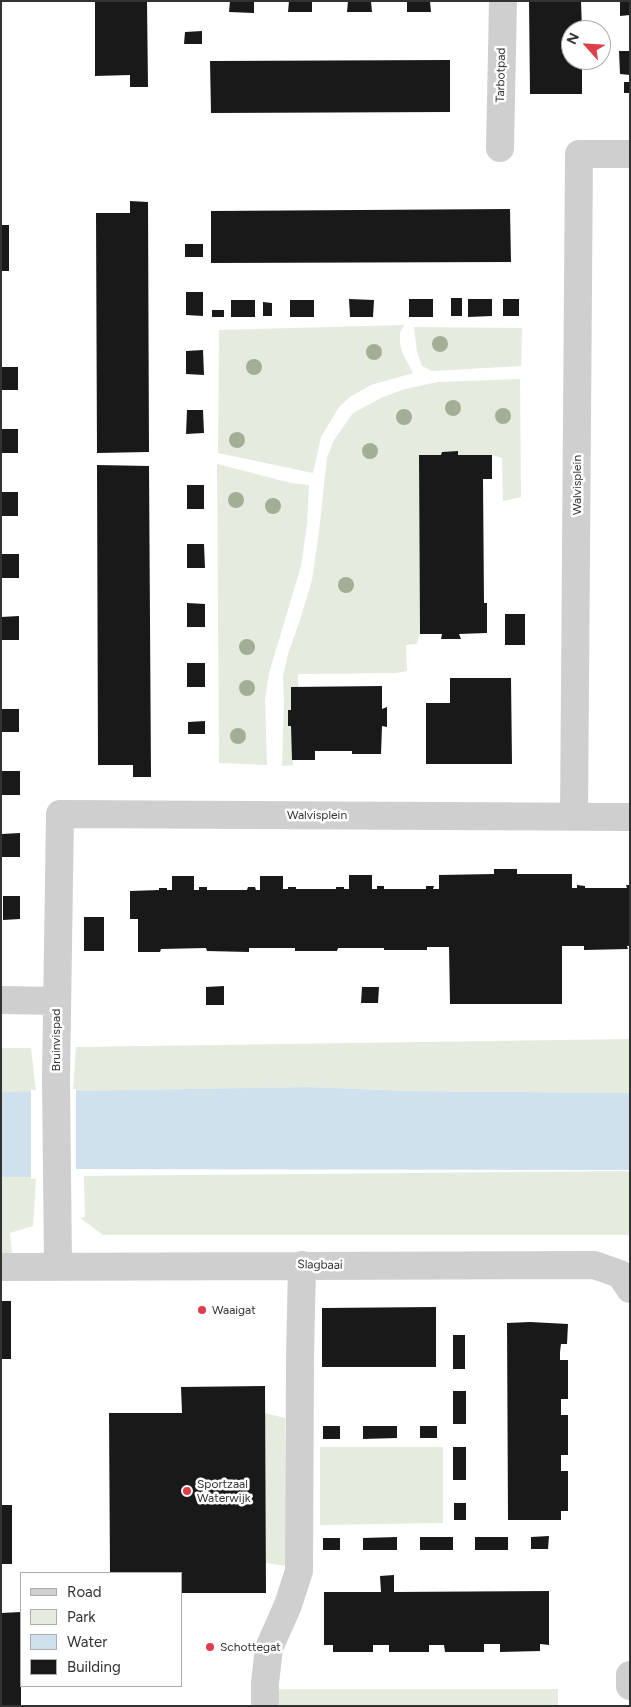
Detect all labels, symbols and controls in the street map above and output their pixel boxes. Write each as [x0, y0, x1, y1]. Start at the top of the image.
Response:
north arrow [561, 20, 611, 70]
text: N [563, 30, 583, 47]
street label: Tarbotpad [493, 47, 509, 103]
street label: Walvisplein [570, 455, 584, 515]
street label: Walvisplein [287, 808, 347, 822]
street label: Bruinvispad [49, 1009, 63, 1071]
street label: Slagbaai [297, 1257, 343, 1273]
place label: Waaigat [212, 1303, 256, 1317]
marker: Waaigat [196, 1304, 208, 1316]
place label: Sportzaal Waterwijk [197, 1477, 251, 1505]
marker: Sportzaal Waterwijk [181, 1485, 193, 1497]
legend [20, 1572, 182, 1687]
text: Road [67, 1583, 102, 1601]
text: Park [67, 1608, 96, 1626]
text: Water [67, 1633, 107, 1651]
place label: Schottegat [220, 1640, 281, 1654]
marker: Schottegat [204, 1641, 216, 1653]
text: Building [67, 1658, 121, 1676]

